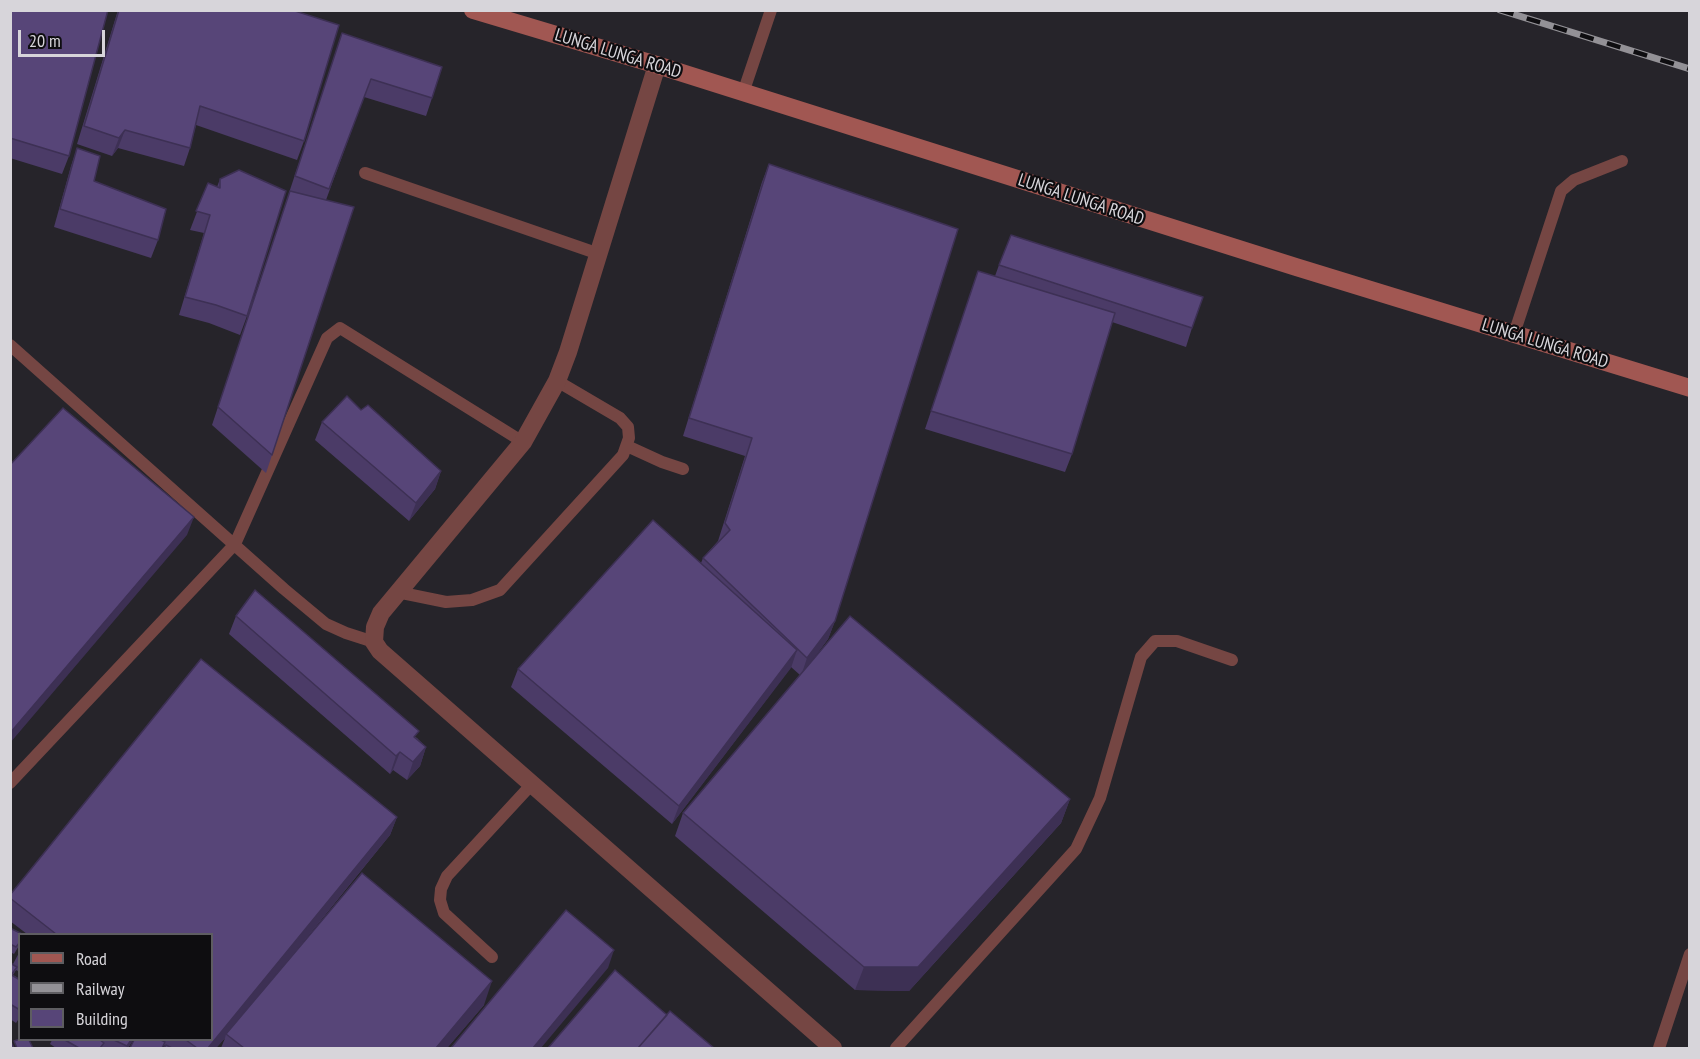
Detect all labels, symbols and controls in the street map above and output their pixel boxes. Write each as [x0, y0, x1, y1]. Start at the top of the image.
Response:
scale bar [21, 18, 108, 56]
street label: LUNGA LUNGA ROAD [552, 25, 684, 83]
text: 20 m [29, 29, 61, 52]
street label: LUNGA LUNGA ROAD [1015, 169, 1147, 231]
street label: LUNGA LUNGA ROAD [1479, 315, 1611, 373]
legend [18, 933, 213, 1041]
text: Road [76, 947, 107, 970]
text: Railway [76, 977, 125, 1000]
text: Building [76, 1007, 128, 1030]

